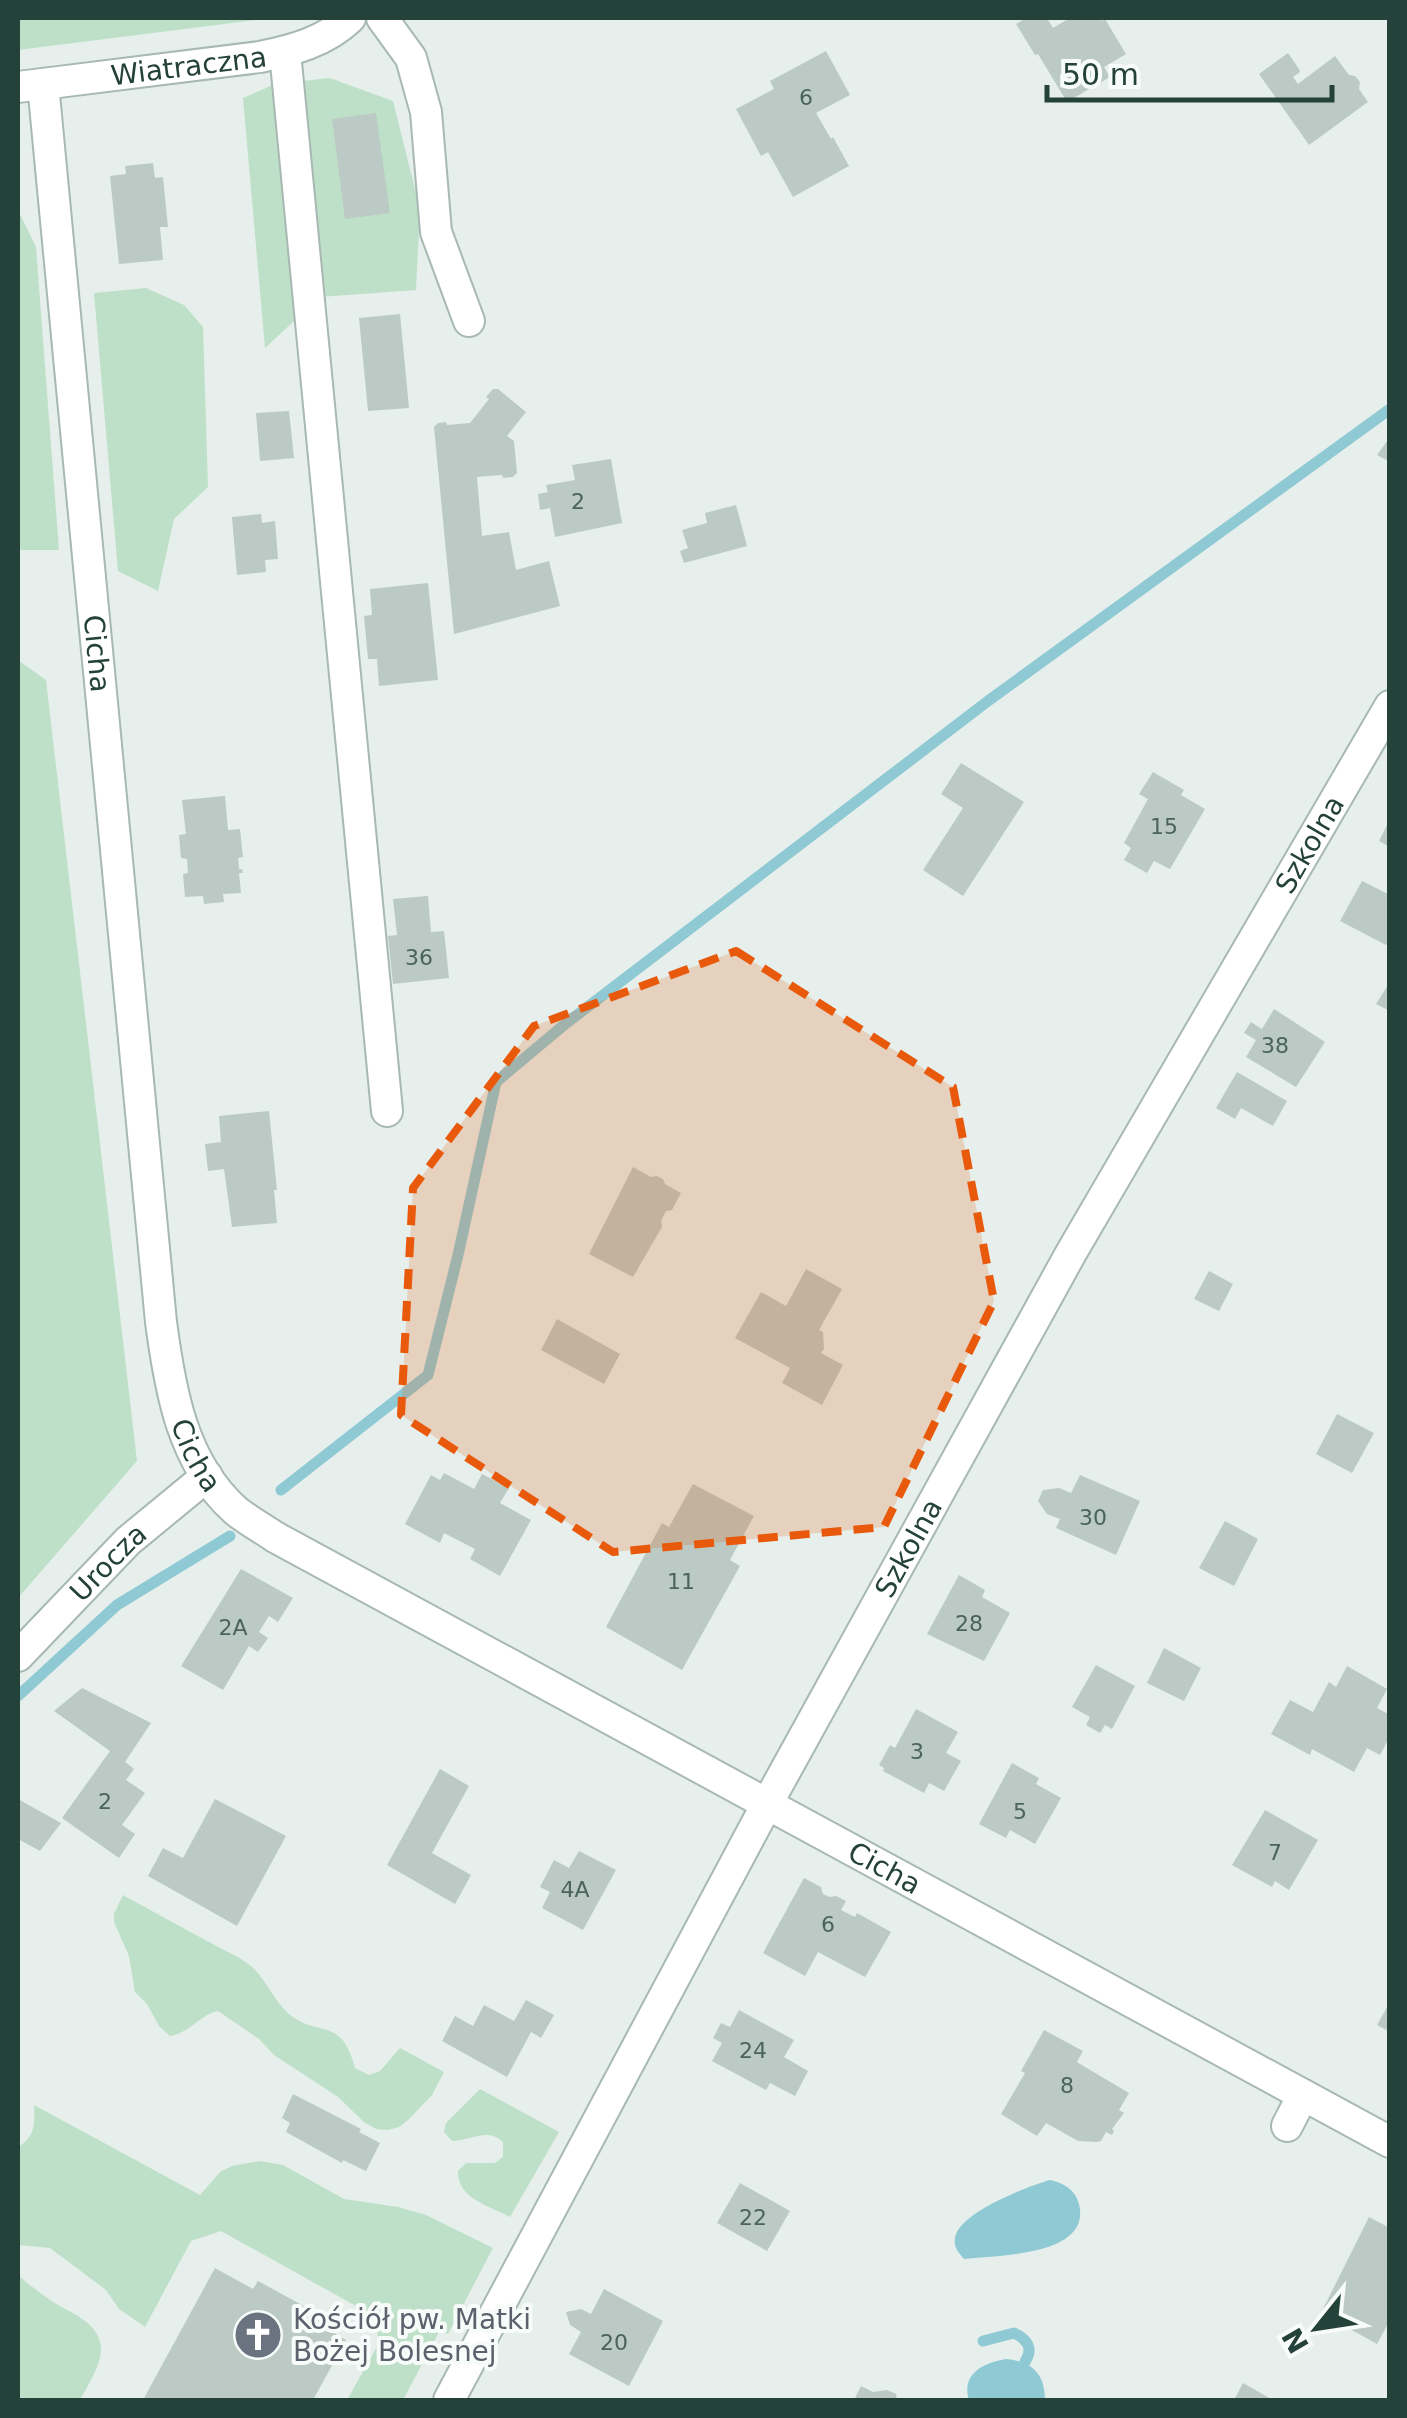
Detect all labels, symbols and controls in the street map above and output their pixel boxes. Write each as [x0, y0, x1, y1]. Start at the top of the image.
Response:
street label: Wiatraczna [109, 40, 268, 92]
scale bar [1047, 40, 1332, 102]
text: 50 m [1062, 57, 1139, 92]
house number: 6 [799, 85, 813, 110]
house number: 2 [571, 489, 585, 514]
street label: Cicha [77, 613, 117, 694]
street label: Szkolna [1268, 789, 1351, 899]
house number: 15 [1150, 814, 1178, 839]
house number: 36 [405, 945, 433, 970]
house number: 38 [1261, 1033, 1289, 1058]
street label: Cicha [165, 1414, 228, 1498]
street label: Szkolna [868, 1493, 949, 1603]
house number: 30 [1079, 1505, 1107, 1530]
street label: Urocza [63, 1516, 153, 1608]
house number: 11 [667, 1569, 695, 1594]
house number: 28 [955, 1611, 983, 1636]
house number: 2A [218, 1615, 248, 1640]
house number: 3 [910, 1739, 924, 1764]
house number: 2 [98, 1789, 112, 1814]
house number: 5 [1013, 1799, 1027, 1824]
street label: Cicha [843, 1835, 927, 1901]
house number: 7 [1268, 1840, 1282, 1865]
house number: 4A [560, 1877, 590, 1902]
house number: 6 [821, 1912, 835, 1937]
house number: 24 [739, 2038, 767, 2063]
house number: 8 [1060, 2073, 1074, 2098]
house number: 22 [739, 2205, 767, 2230]
north arrow [1267, 2278, 1367, 2378]
place label: Kościół pw. Matki Bożej Bolesnej [293, 2303, 531, 2368]
church icon: Kościół pw. Matki Bożej Bolesnej [232, 2309, 284, 2361]
text: N [1276, 2322, 1316, 2359]
house number: 20 [600, 2330, 628, 2355]

